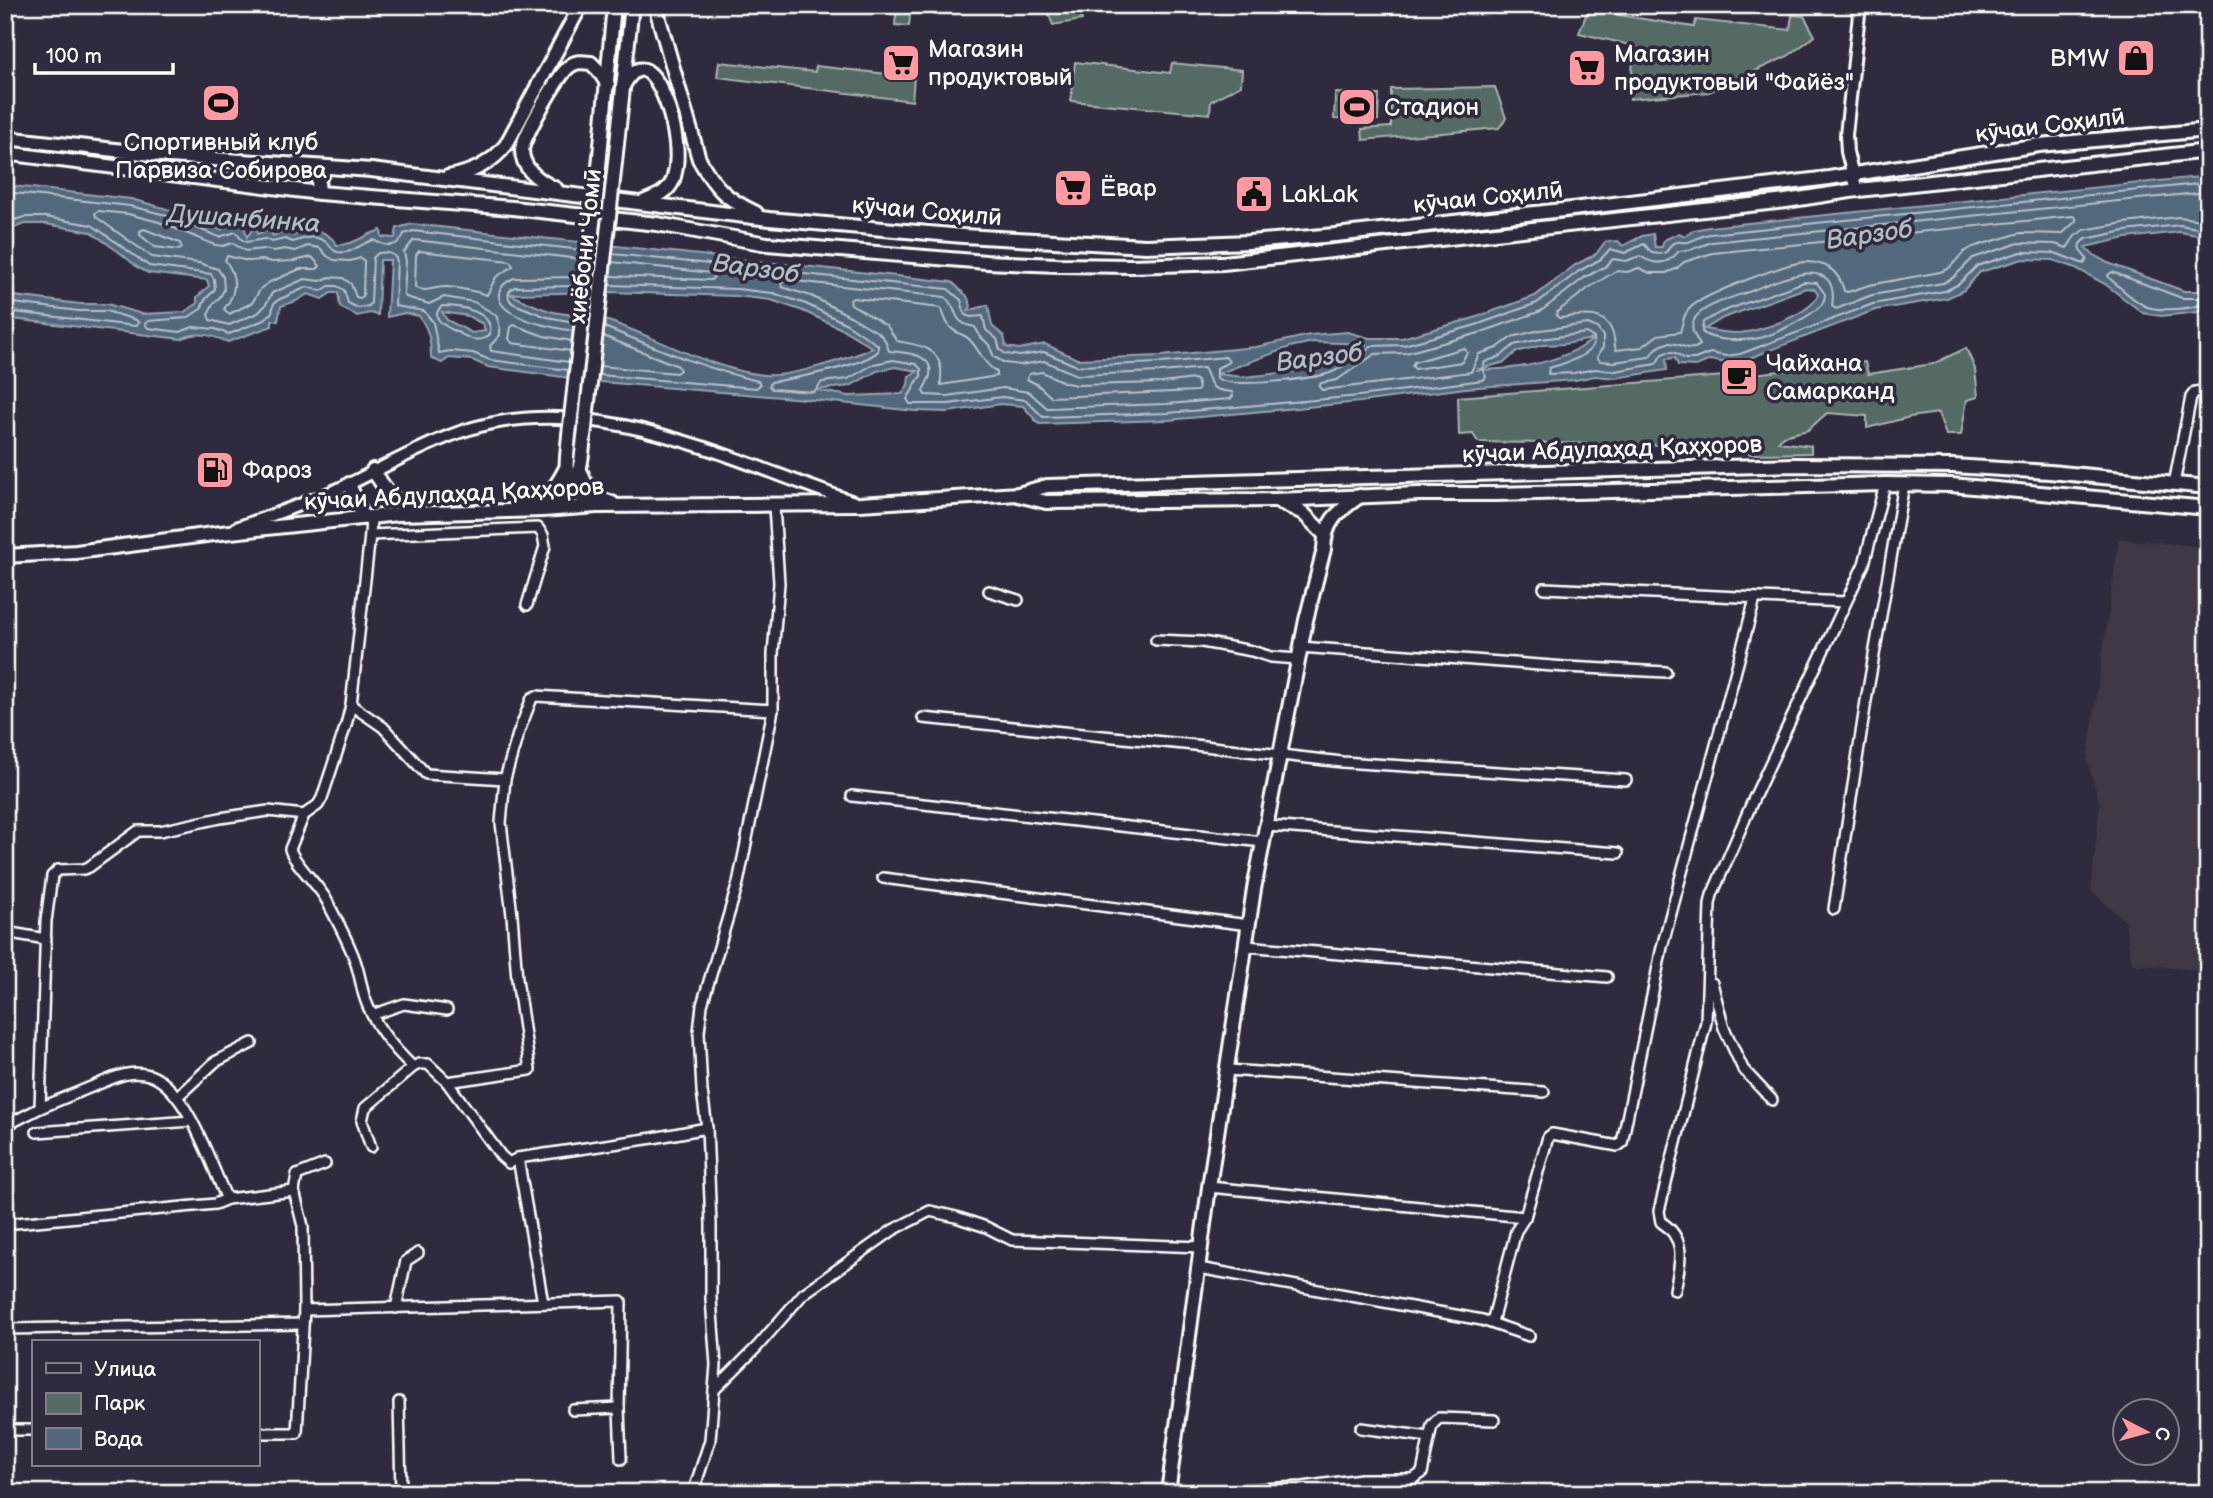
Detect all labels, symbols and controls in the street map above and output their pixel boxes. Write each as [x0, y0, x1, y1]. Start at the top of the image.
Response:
scale bar [35, 32, 173, 76]
place label: Магазин продуктовый [928, 35, 1072, 92]
shop icon: BMW [2115, 37, 2157, 79]
place label: Магазин продуктовый "Файёз" [1614, 40, 1854, 97]
supermarket icon: Магазин продуктовый [880, 42, 922, 84]
text: 100 m [46, 44, 102, 69]
place label: BMW [2050, 44, 2109, 73]
supermarket icon: Магазин продуктовый "Файёз" [1566, 47, 1608, 89]
sports icon: Спортивный клуб Парвиза Собирова [200, 82, 242, 124]
sports icon: Стадион [1336, 86, 1378, 128]
place label: Стадион [1384, 93, 1479, 122]
street label: кӯчаи Соҳилӣ [1974, 102, 2127, 149]
place label: Спортивный клуб Парвиза Собирова [115, 128, 327, 185]
street label: хиёбони Ҷомӣ [563, 167, 608, 325]
supermarket icon: Ёвар [1052, 167, 1094, 209]
public building icon: LakLak [1233, 173, 1275, 215]
place label: Ёвар [1100, 174, 1157, 203]
street label: кӯчаи Соҳилӣ [1412, 175, 1564, 220]
place label: LakLak [1281, 180, 1358, 209]
street label: кӯчаи Соҳилӣ [851, 190, 1003, 233]
water label: Душанбинка [164, 199, 321, 240]
water label: Варзоб [1824, 214, 1915, 257]
water label: Варзоб [711, 248, 802, 291]
water label: Варзоб [1274, 338, 1365, 379]
place label: Чайхана Самарканд [1766, 349, 1895, 406]
cafe icon: Чайхана Самарканд [1718, 356, 1760, 398]
street label: кӯчаи Абдулаҳад Қаҳҳоров [1462, 430, 1763, 469]
fuel station icon: Фароз [194, 449, 236, 491]
place label: Фароз [242, 456, 312, 485]
street label: кӯчаи Абдулаҳад Қаҳҳоров [303, 472, 605, 517]
legend [32, 1340, 259, 1466]
text: Улица [94, 1357, 157, 1382]
text: Парк [94, 1391, 145, 1416]
north arrow [2112, 1396, 2182, 1466]
text: С [2149, 1426, 2174, 1441]
text: Вода [94, 1427, 143, 1452]

